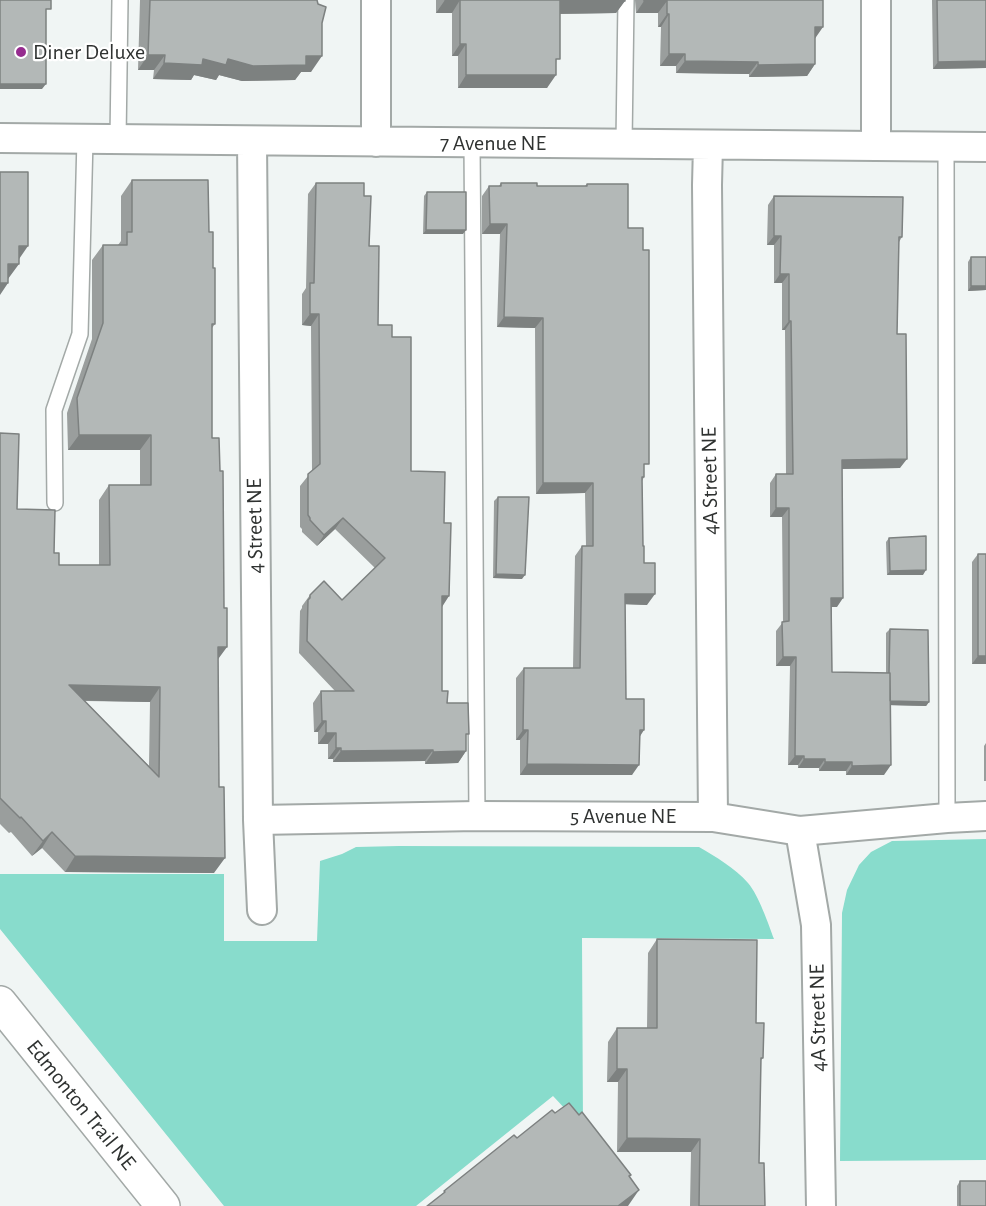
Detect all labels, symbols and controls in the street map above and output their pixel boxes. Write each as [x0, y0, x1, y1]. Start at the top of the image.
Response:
place label: Diner Deluxe [33, 39, 145, 65]
marker: Diner Deluxe [14, 45, 28, 59]
street label: 7 Avenue NE [440, 130, 546, 156]
street label: 4A Street NE [696, 427, 724, 535]
street label: 4 Street NE [241, 478, 269, 574]
street label: 5 Avenue NE [570, 803, 676, 829]
street label: 4A Street NE [804, 964, 832, 1072]
street label: Edmonton Trail NE [20, 1035, 142, 1175]

